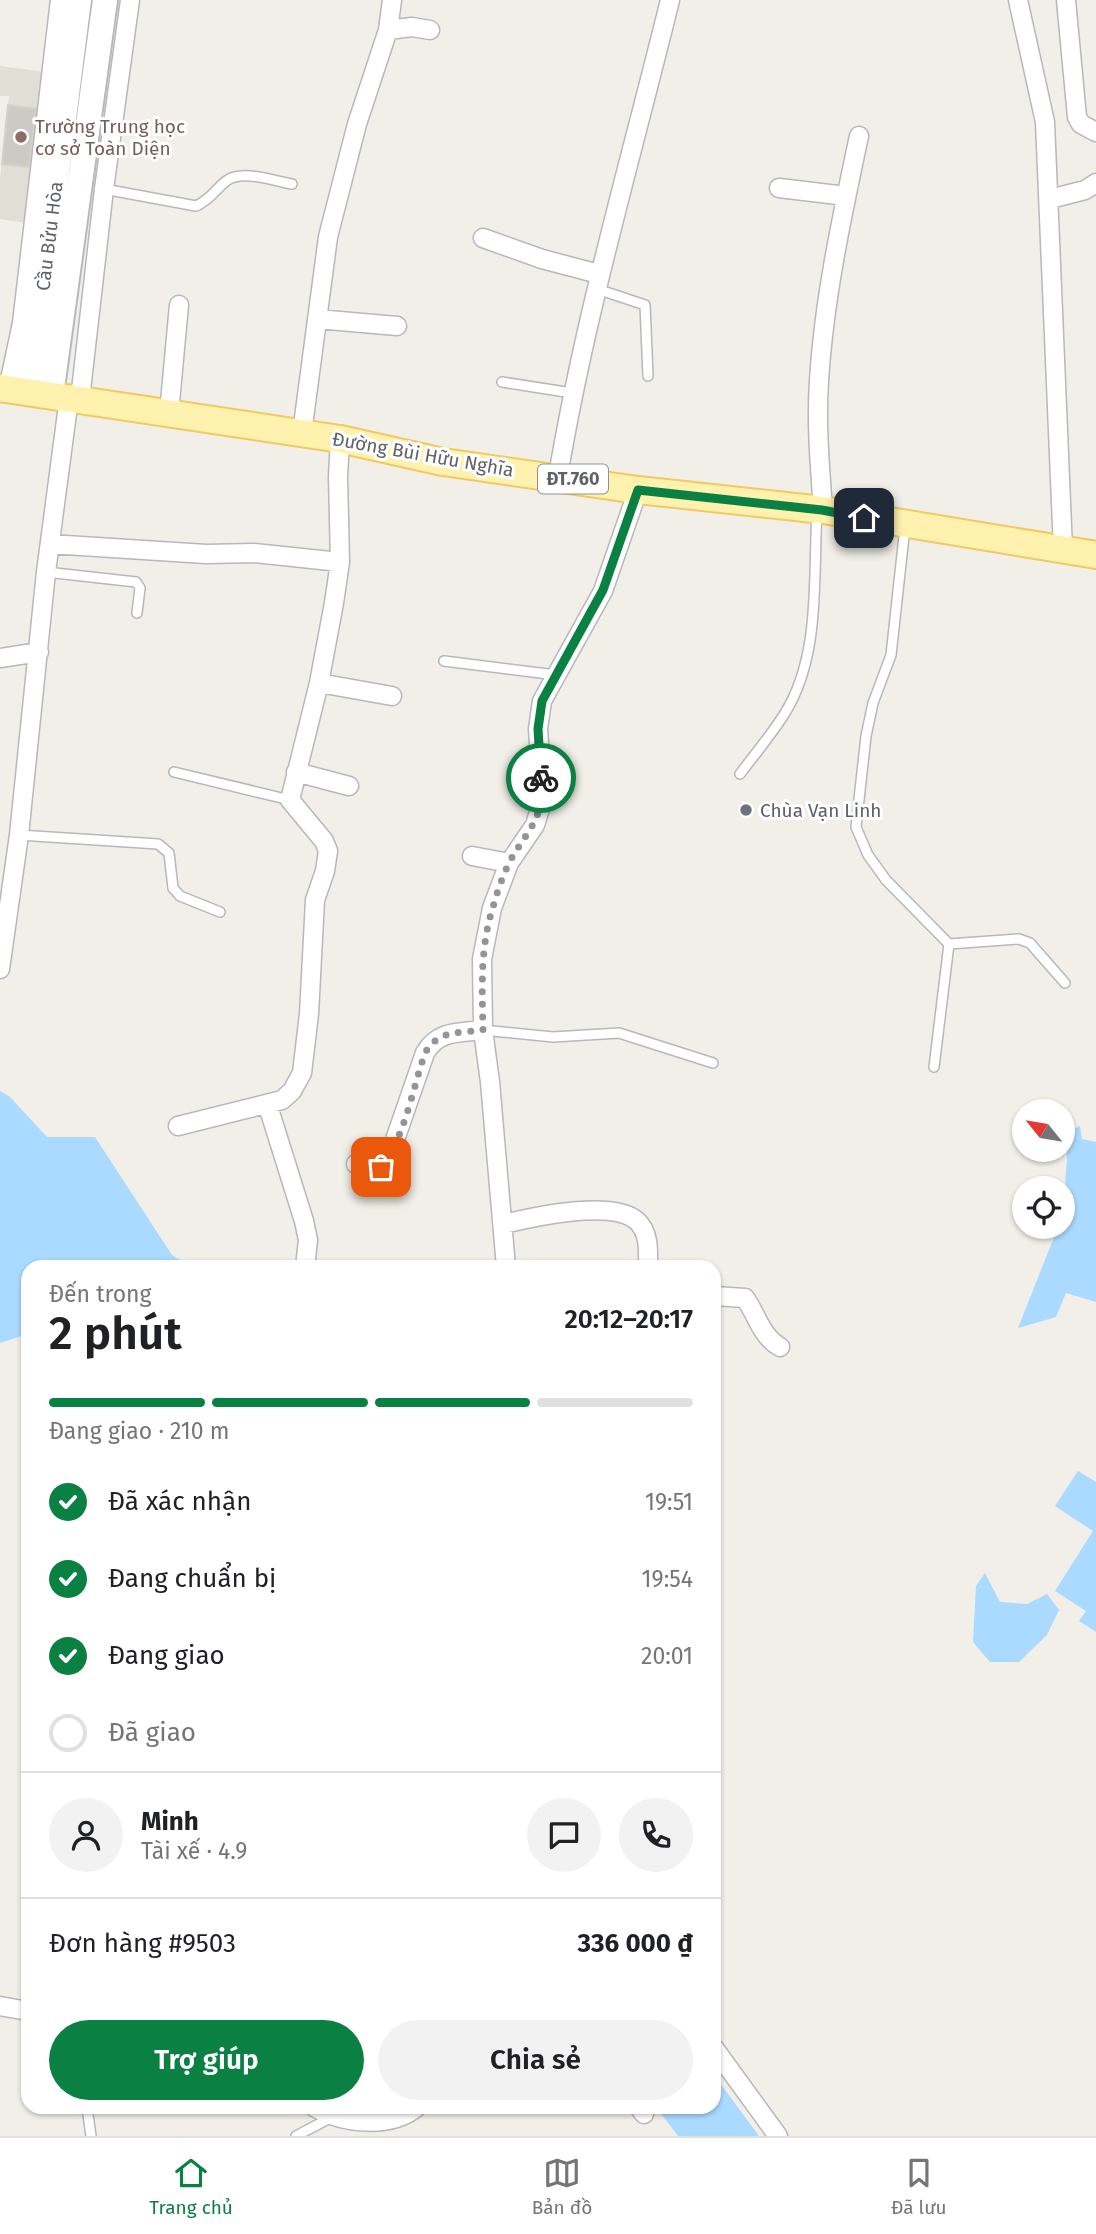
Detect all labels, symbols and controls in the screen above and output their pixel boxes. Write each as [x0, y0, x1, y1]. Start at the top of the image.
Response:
place label: Trường Trung học cơ sở Toàn Diện [35, 115, 185, 160]
marker: Trường Trung học cơ sở Toàn Diện [13, 129, 29, 145]
street label: Cầu Bửu Hòa [31, 180, 68, 292]
street label: Đường Bùi Hữu Nghĩa [330, 427, 516, 482]
road number: ĐT.760 [538, 464, 608, 494]
pin [834, 488, 894, 548]
icon: home [845, 499, 883, 537]
courier [506, 743, 576, 813]
icon: bike [522, 759, 560, 797]
place label: Chùa Vạn Linh [760, 799, 881, 822]
marker: Chùa Vạn Linh [738, 802, 754, 818]
north arrow [1012, 1099, 1074, 1162]
map controls [1012, 1099, 1075, 1239]
pin [351, 1137, 411, 1197]
icon: bag [362, 1148, 400, 1186]
button: locate [1012, 1176, 1075, 1239]
text: Đến trong [49, 1280, 152, 1308]
text: 20:12–20:17 [564, 1304, 693, 1335]
text: 2 phút [49, 1306, 182, 1361]
text: Đang giao · 210 m [49, 1417, 229, 1445]
icon: check [49, 1483, 87, 1521]
text: Đã xác nhận [108, 1486, 251, 1517]
text: 19:51 [645, 1488, 693, 1516]
icon: check [49, 1560, 87, 1598]
text: Đang chuẩn bị [108, 1563, 276, 1594]
text: 19:54 [642, 1565, 693, 1593]
icon: check [49, 1637, 87, 1675]
text: Đang giao [108, 1640, 225, 1671]
text: 20:01 [641, 1642, 693, 1670]
text: Đã giao [108, 1717, 196, 1748]
button: person [49, 1798, 123, 1872]
button: chat [527, 1798, 601, 1872]
button: phone [619, 1798, 693, 1872]
text: Minh [141, 1806, 199, 1837]
text: Tài xế · 4.9 [141, 1837, 247, 1865]
text: Đơn hàng #9503 [49, 1928, 236, 1959]
text: 336 000 ₫ [578, 1928, 693, 1959]
button: Trợ giúp [49, 2020, 364, 2100]
button: Chia sẻ [378, 2020, 693, 2100]
tab: Trang chủ [149, 2154, 233, 2219]
tab: Bản đồ [532, 2154, 592, 2219]
tab: Đã lưu [891, 2154, 947, 2219]

